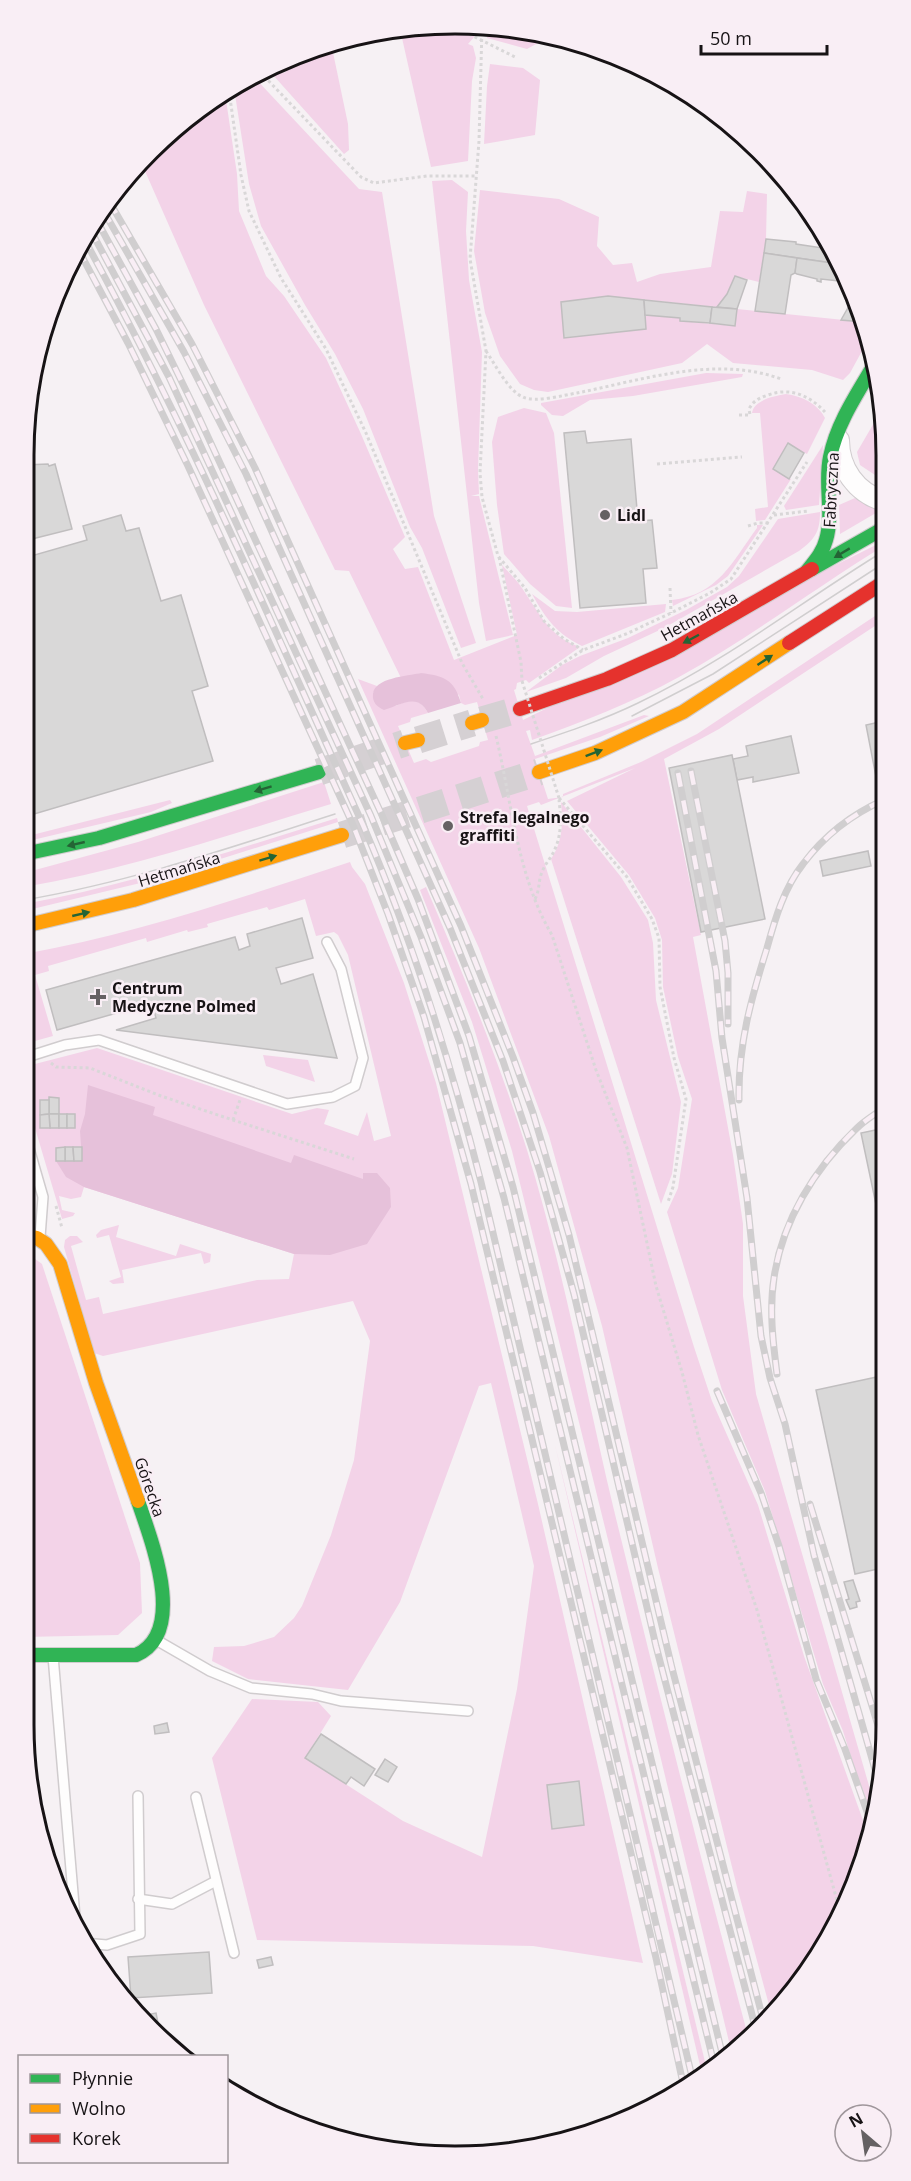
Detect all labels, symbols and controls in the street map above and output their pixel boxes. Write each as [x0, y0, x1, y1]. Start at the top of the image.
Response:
scale bar [701, 18, 827, 56]
text: 50 m [710, 26, 752, 50]
street label: Fabryczna [818, 452, 844, 528]
place label: Lidl [617, 504, 646, 526]
marker: Lidl [598, 508, 612, 522]
one-way arrow [834, 547, 850, 558]
street label: Hetmańska [657, 586, 741, 646]
one-way arrow [682, 634, 700, 644]
one-way arrow [757, 655, 774, 666]
one-way arrow [586, 748, 604, 758]
one-way arrow [254, 785, 272, 794]
place label: Strefa legalnego graffiti [460, 806, 589, 846]
marker: Strefa legalnego graffiti [441, 819, 455, 833]
one-way arrow [67, 839, 85, 849]
street label: Hetmańska [135, 846, 223, 892]
one-way arrow [259, 853, 277, 862]
one-way arrow [72, 908, 90, 918]
place label: Centrum Medyczne Polmed [112, 977, 256, 1017]
marker: Centrum Medyczne Polmed [89, 988, 107, 1006]
street label: Górecka [130, 1454, 170, 1520]
legend [18, 2055, 228, 2163]
text: Płynnie [72, 2066, 133, 2090]
text: Wolno [72, 2096, 126, 2120]
north arrow [833, 2103, 893, 2163]
text: N [845, 2107, 867, 2133]
text: Korek [72, 2126, 121, 2150]

